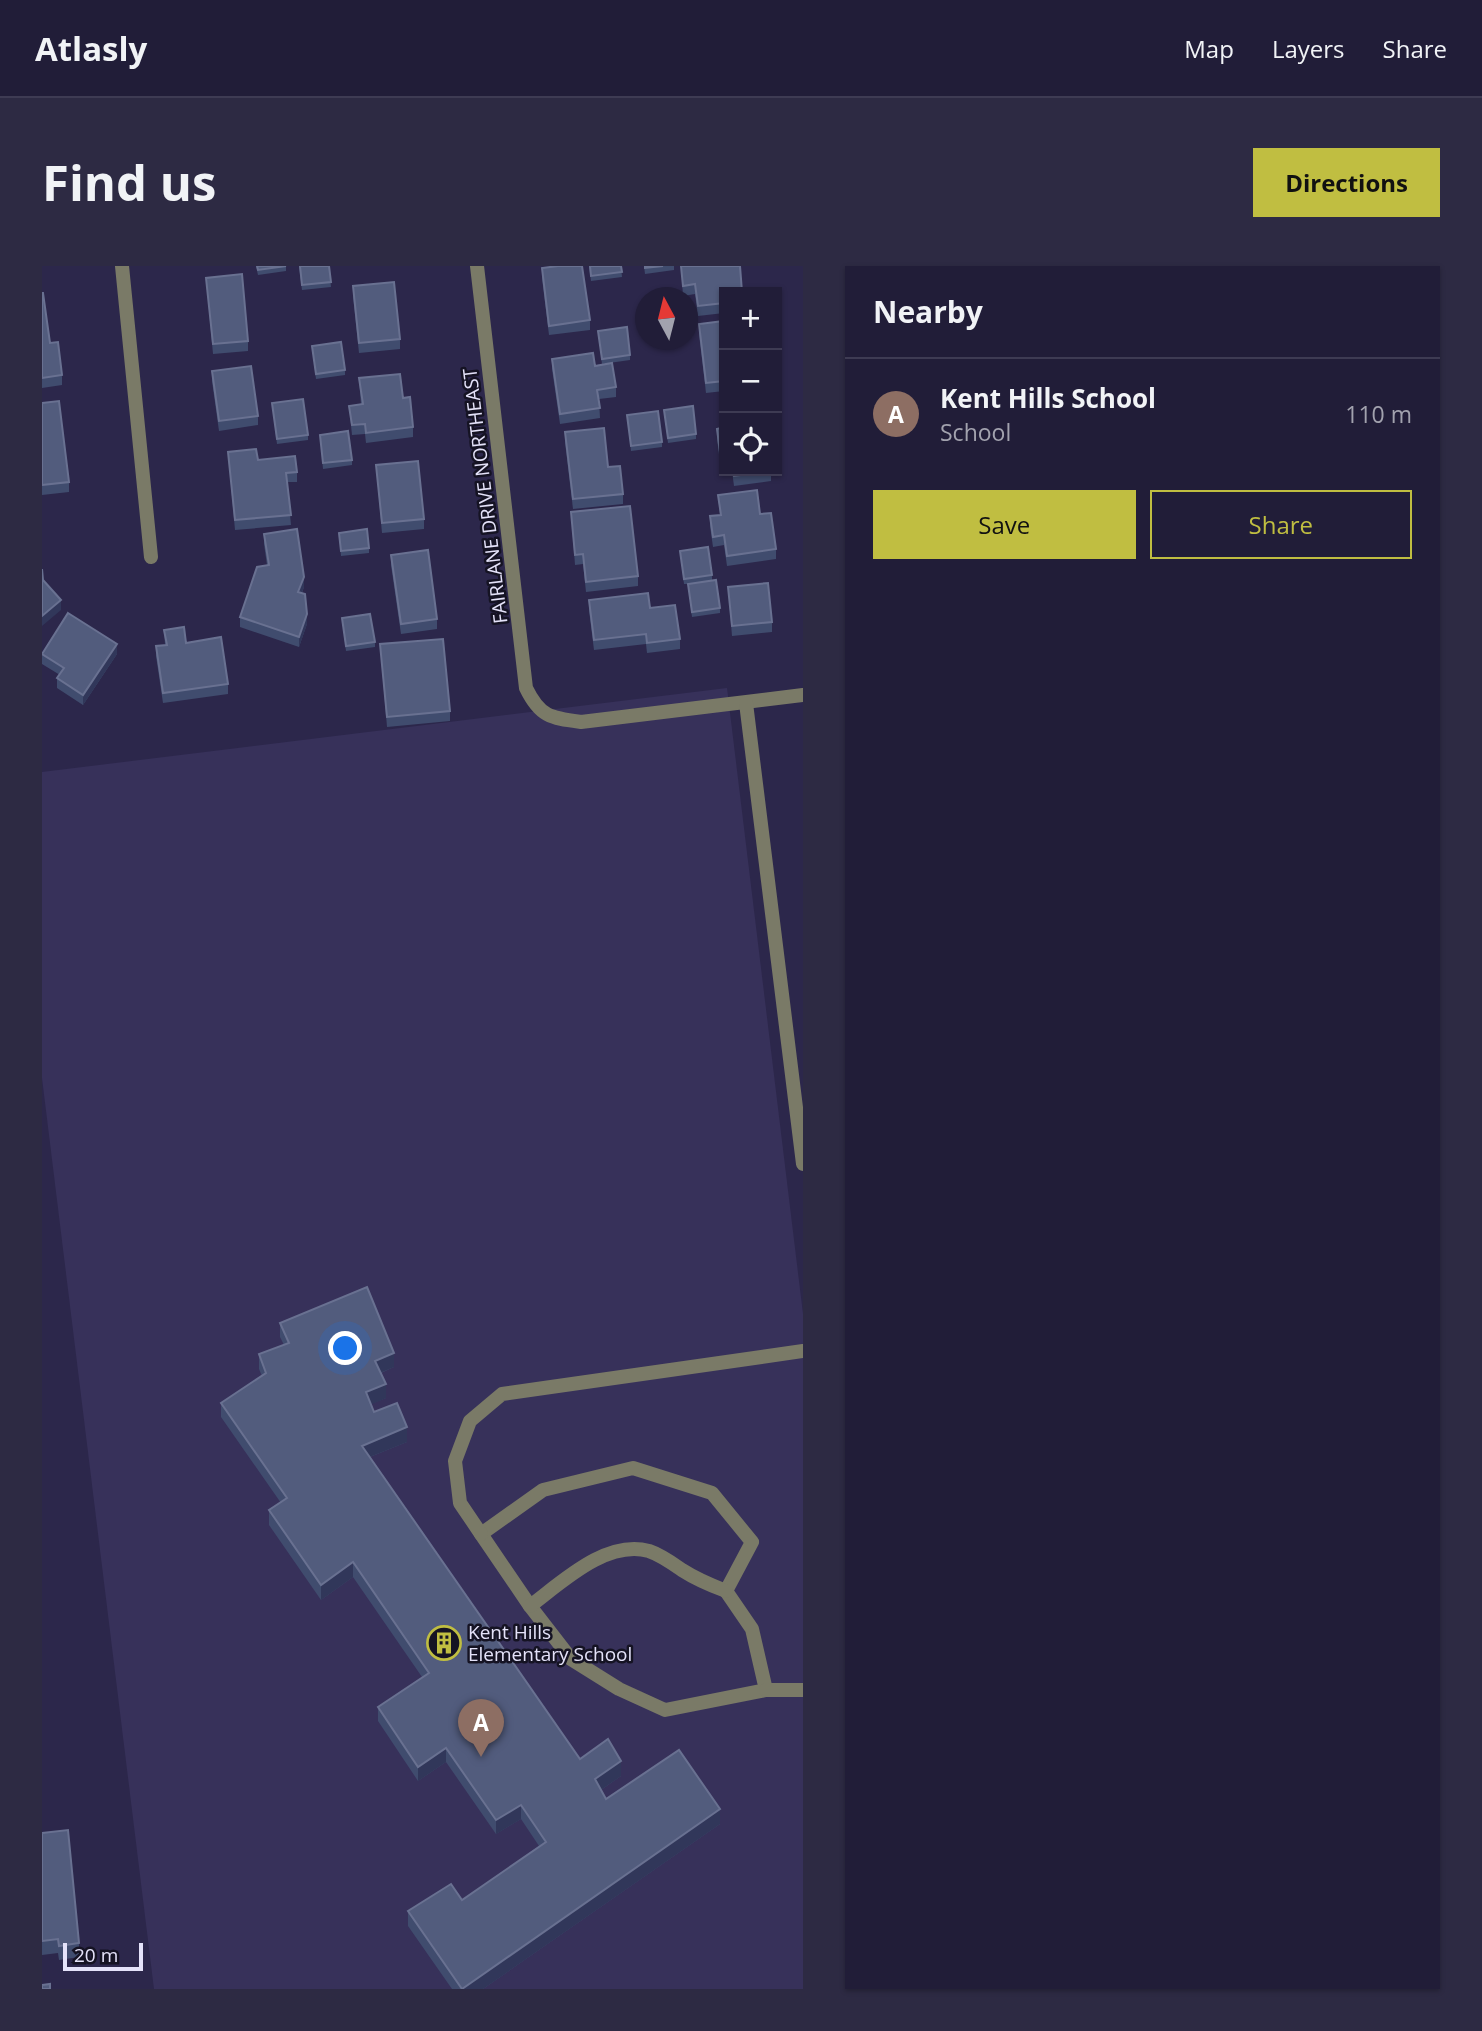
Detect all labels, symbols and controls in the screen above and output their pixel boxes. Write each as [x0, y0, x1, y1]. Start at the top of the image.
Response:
text: Atlasly [35, 26, 147, 71]
text: Map [1184, 32, 1234, 65]
text: Layers [1272, 32, 1345, 65]
text: Share [1383, 32, 1447, 65]
button: Directions [1253, 148, 1440, 217]
text: Find us [42, 149, 216, 215]
north arrow [635, 287, 698, 350]
map controls [719, 287, 782, 476]
button: + [719, 287, 782, 350]
text: Nearby [873, 291, 983, 332]
button: − [719, 350, 782, 413]
street label: FAIRLANE DRIVE NORTHEAST [456, 366, 514, 625]
text: Kent Hills School [940, 380, 1156, 416]
text: A [888, 398, 904, 430]
text: 110 m [1345, 398, 1412, 430]
button: locate [719, 413, 782, 476]
text: School [940, 416, 1011, 448]
button: Save [873, 490, 1136, 559]
button: Share [1150, 490, 1412, 559]
your location [328, 1331, 362, 1365]
place label: Kent Hills Elementary School [468, 1619, 632, 1667]
building icon: Kent Hills Elementary School [425, 1624, 463, 1662]
pin: A [458, 1699, 504, 1757]
scale bar [63, 1940, 144, 1972]
text: 20 m [74, 1942, 118, 1968]

